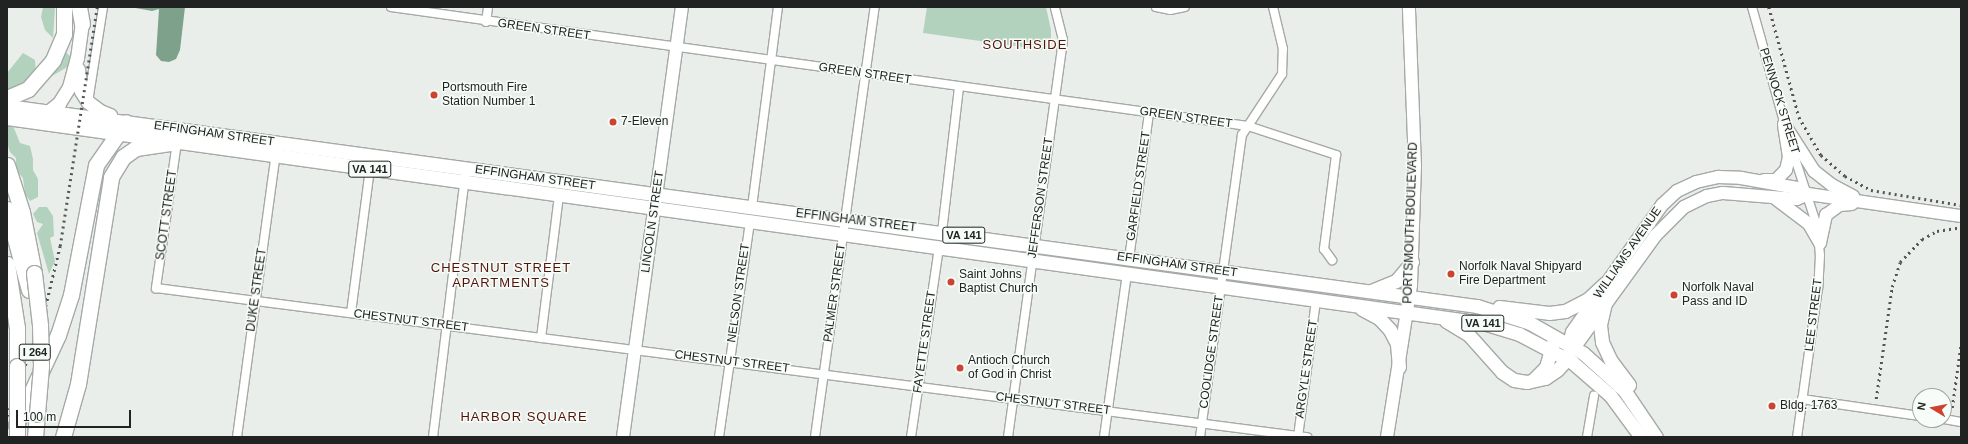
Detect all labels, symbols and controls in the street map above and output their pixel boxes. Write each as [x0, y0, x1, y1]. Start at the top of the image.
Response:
street label: GREEN STREET [497, 16, 591, 44]
district label: SOUTHSIDE [983, 37, 1067, 53]
street label: PENNOCK STREET [1756, 46, 1802, 156]
street label: GREEN STREET [818, 60, 912, 88]
place label: Portsmouth Fire Station Number 1 [442, 81, 535, 109]
marker: Portsmouth Fire Station Number 1 [429, 90, 439, 100]
street label: GREEN STREET [1139, 104, 1233, 132]
place label: 7-Eleven [621, 115, 668, 129]
marker: 7-Eleven [608, 117, 618, 127]
street label: EFFINGHAM STREET [153, 118, 275, 150]
street label: GARFIELD STREET [1124, 130, 1154, 242]
street label: JEFFERSON STREET [1025, 137, 1057, 259]
street label: PORTSMOUTH BOULEVARD [1401, 142, 1421, 304]
road number: VA 141 [348, 160, 392, 178]
street label: EFFINGHAM STREET [474, 162, 596, 194]
street label: SCOTT STREET [154, 169, 180, 261]
street label: LINCOLN STREET [639, 170, 667, 274]
street label: WILLIAMS AVENUE [1591, 204, 1665, 302]
street label: EFFINGHAM STREET [795, 206, 917, 236]
road number: VA 141 [942, 226, 986, 244]
street label: NELSON STREET [725, 242, 753, 344]
street label: PALMER STREET [821, 243, 849, 343]
street label: DUKE STREET [244, 247, 270, 333]
street label: EFFINGHAM STREET [1116, 249, 1238, 281]
place label: Norfolk Naval Shipyard Fire Department [1459, 260, 1582, 288]
district label: CHESTNUT STREET APARTMENTS [431, 261, 571, 292]
place label: Saint Johns Baptist Church [959, 268, 1038, 296]
marker: Norfolk Naval Shipyard Fire Department [1446, 269, 1456, 279]
marker: Saint Johns Baptist Church [946, 277, 956, 287]
street label: LEE STREET [1802, 278, 1826, 352]
place label: Norfolk Naval Pass and ID [1682, 281, 1754, 309]
street label: FAYETTE STREET [911, 290, 939, 394]
marker: Norfolk Naval Pass and ID [1669, 290, 1679, 300]
street label: COOLIDGE STREET [1197, 295, 1227, 409]
street label: CHESTNUT STREET [353, 307, 469, 335]
road number: VA 141 [1461, 314, 1505, 332]
street label: ARGYLE STREET [1293, 319, 1321, 419]
road number: I 264 [18, 343, 52, 361]
street label: CHESTNUT STREET [674, 348, 790, 376]
place label: Antioch Church of God in Christ [968, 354, 1051, 382]
marker: Antioch Church of God in Christ [955, 363, 965, 373]
north arrow [1912, 388, 1952, 428]
street label: CHESTNUT STREET [995, 390, 1111, 418]
place label: Bldg. 1763 [1780, 399, 1837, 413]
marker: Bldg. 1763 [1767, 401, 1777, 411]
text: N [1915, 401, 1928, 411]
scale bar [18, 402, 133, 428]
district label: HARBOR SQUARE [460, 409, 588, 425]
text: 100 m [23, 410, 56, 424]

